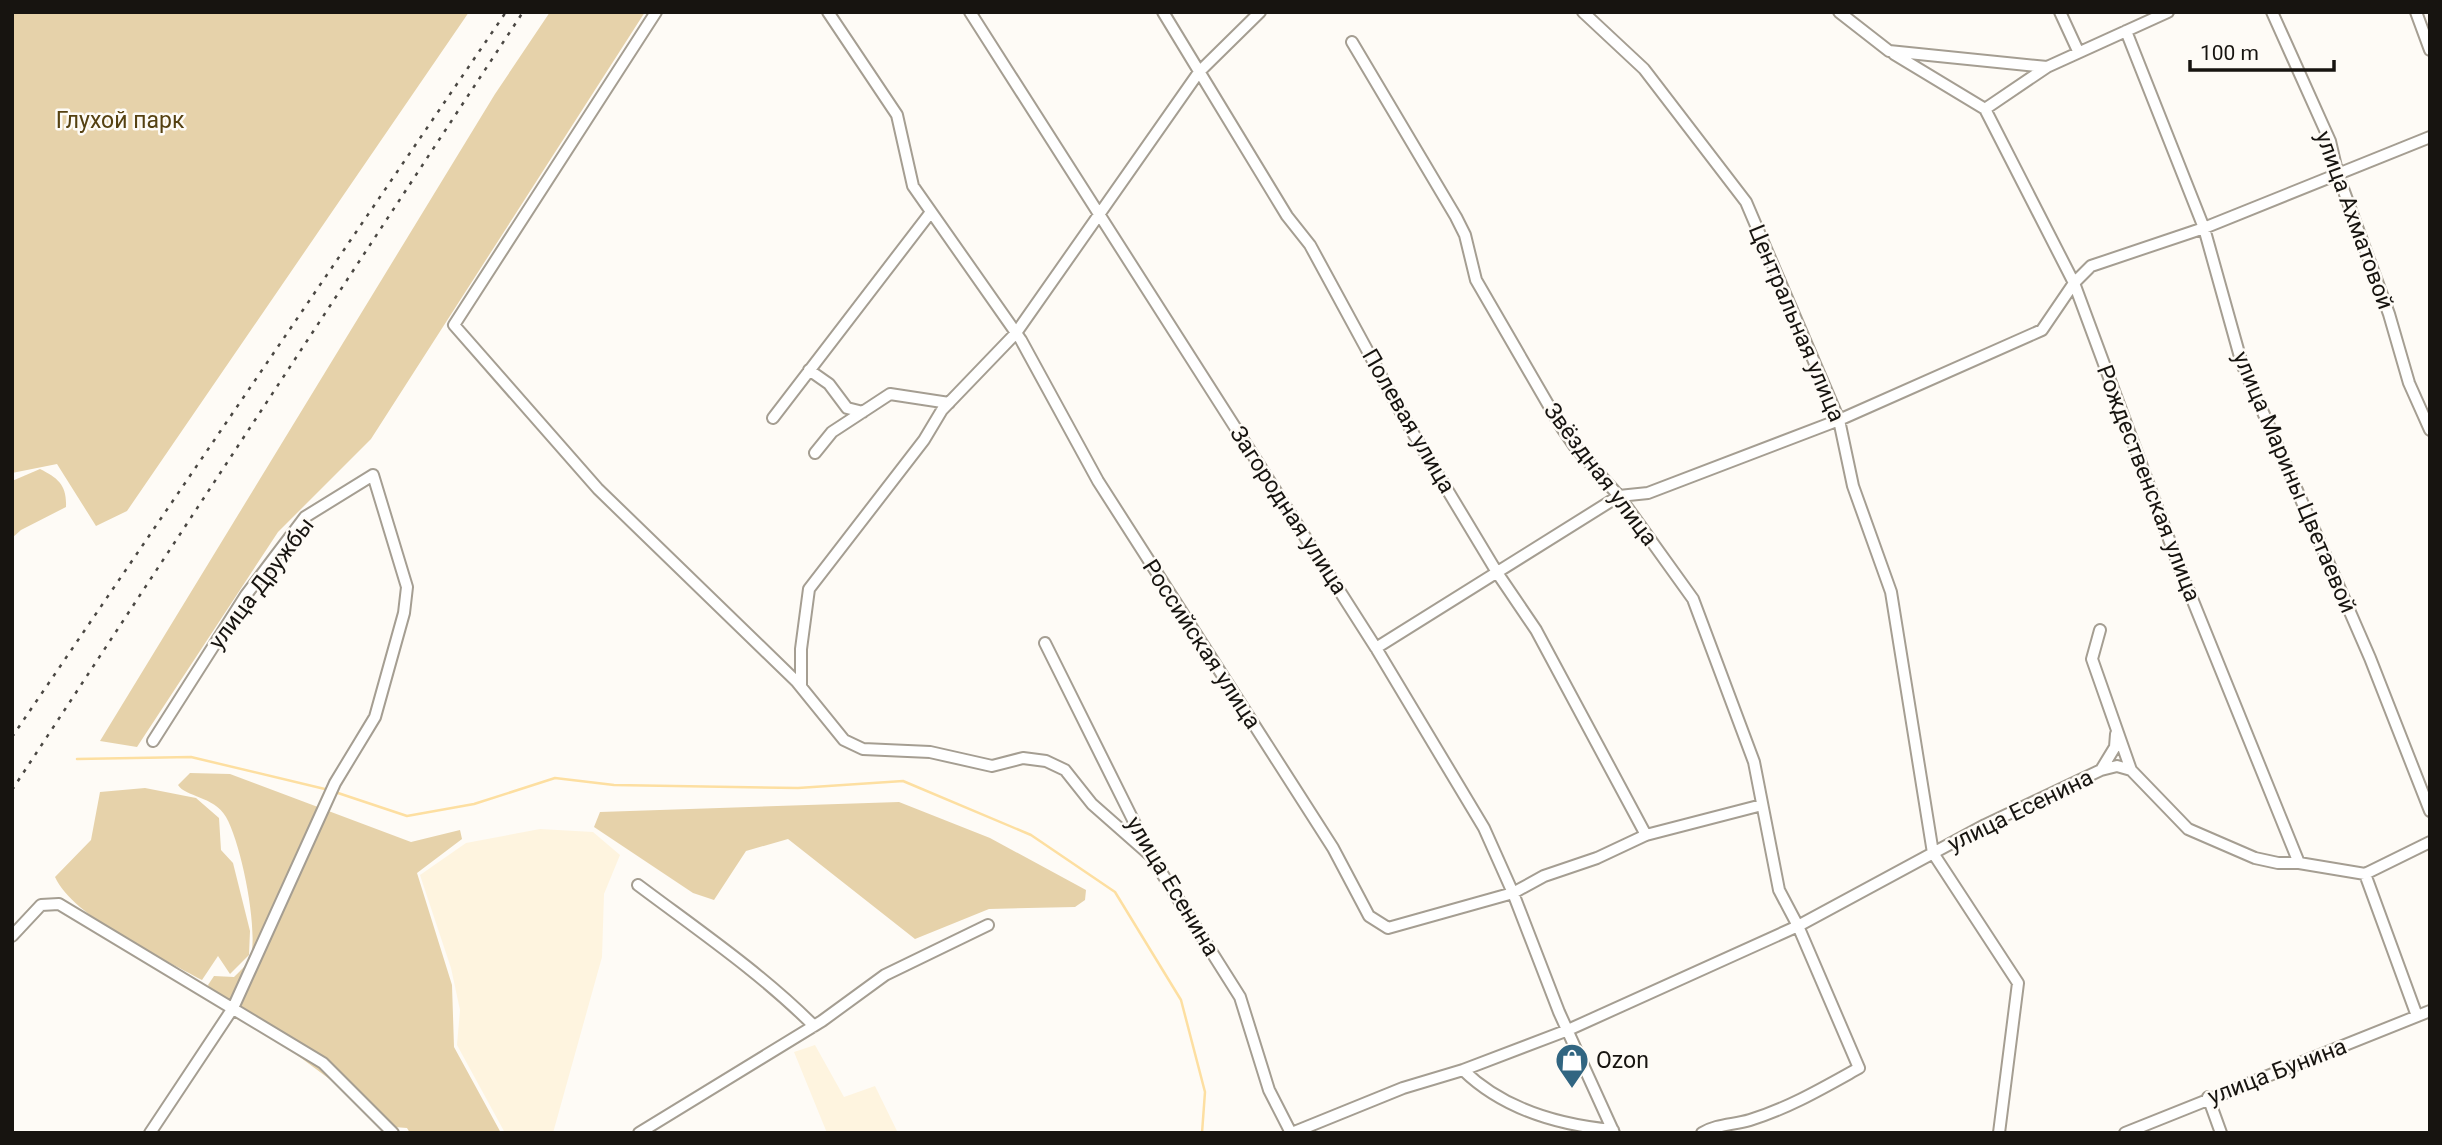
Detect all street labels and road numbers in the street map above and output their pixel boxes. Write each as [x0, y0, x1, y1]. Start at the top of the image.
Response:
street label: улица Ахматовой [2310, 127, 2399, 313]
street label: Центральная улица [1743, 220, 1850, 426]
street label: Полевая улица [1356, 344, 1461, 498]
street label: улица Марины Цветаевой [2227, 347, 2362, 617]
street label: Рождественская улица [2091, 361, 2206, 605]
street label: Звёздная улица [1538, 398, 1663, 551]
street label: Загородная улица [1224, 421, 1353, 599]
street label: улица Дружбы [203, 512, 320, 655]
street label: Российская улица [1137, 554, 1266, 734]
street label: улица Есенина [1943, 764, 2097, 857]
street label: улица Есенина [1120, 811, 1225, 961]
street label: улица Бунина [2204, 1033, 2350, 1110]

